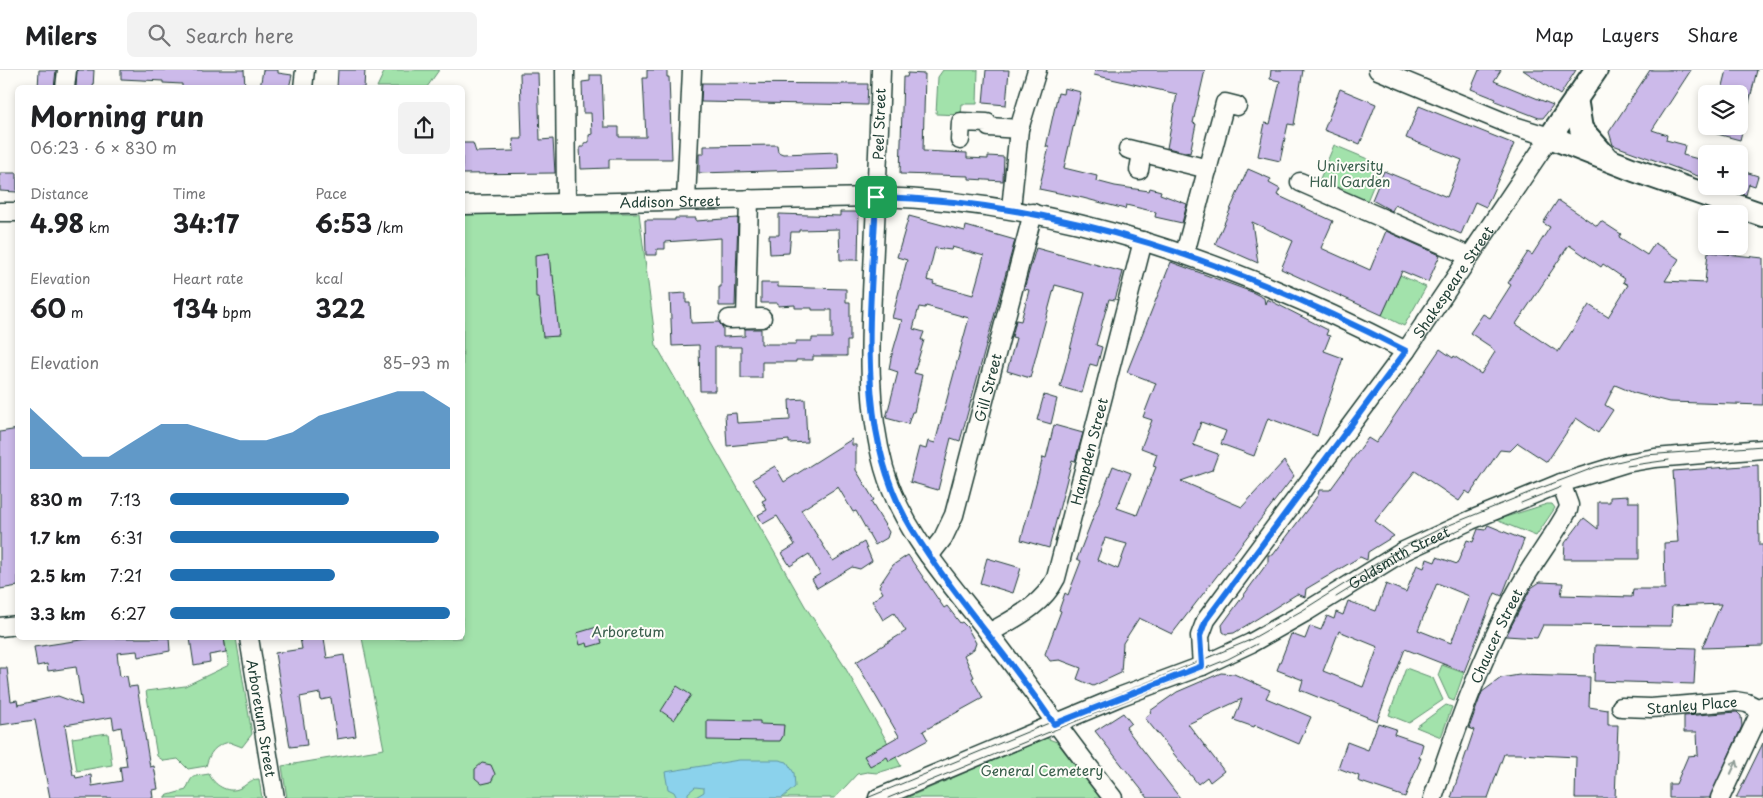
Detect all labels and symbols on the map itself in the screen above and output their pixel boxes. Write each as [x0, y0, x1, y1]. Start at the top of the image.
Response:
street label: Peel Street [867, 87, 891, 160]
park label: University Hall Garden [1309, 155, 1391, 192]
pin [855, 176, 897, 218]
street label: Addison Street [619, 190, 721, 212]
street label: Shakespeare Street [1407, 221, 1498, 342]
street label: Gill Street [968, 351, 1006, 424]
street label: Hampden Street [1065, 395, 1113, 507]
street label: Goldsmith Street [1344, 521, 1453, 594]
street label: Chaucer Street [1465, 585, 1527, 686]
park label: Arboretum [592, 621, 664, 642]
street label: Arboretum Street [242, 658, 282, 779]
street label: Stanley Place [1646, 690, 1738, 719]
park label: General Cemetery [981, 760, 1103, 781]
one-way arrow [1730, 760, 1739, 775]

